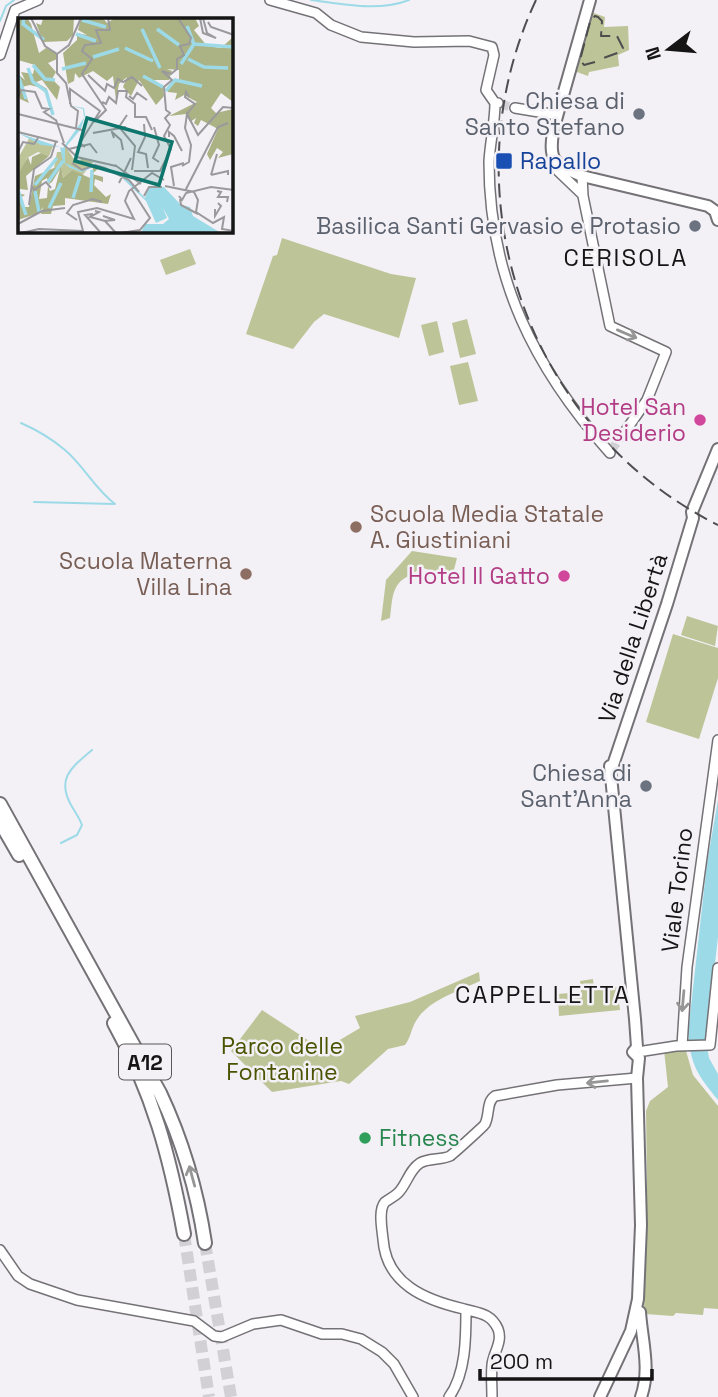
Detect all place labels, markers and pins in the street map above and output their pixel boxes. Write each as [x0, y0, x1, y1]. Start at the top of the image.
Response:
place label: Chiesa di Santo Stefano [465, 86, 625, 142]
marker: Chiesa di Santo Stefano [631, 106, 647, 122]
place label: Rapallo [520, 146, 601, 176]
marker: Rapallo [494, 151, 514, 171]
place label: Basilica Santi Gervasio e Protasio [316, 211, 681, 241]
marker: Basilica Santi Gervasio e Protasio [687, 218, 703, 234]
place label: Hotel San Desiderio [580, 392, 686, 448]
marker: Hotel San Desiderio [692, 412, 708, 428]
place label: Scuola Media Statale A. Giustiniani [370, 499, 604, 555]
marker: Scuola Media Statale A. Giustiniani [348, 519, 364, 535]
place label: Scuola Materna Villa Lina [59, 546, 232, 602]
place label: Hotel Il Gatto [408, 561, 550, 591]
marker: Scuola Materna Villa Lina [238, 566, 254, 582]
marker: Hotel Il Gatto [556, 568, 572, 584]
place label: Chiesa di Sant'Anna [521, 758, 632, 814]
marker: Chiesa di Sant'Anna [638, 778, 654, 794]
place label: Fitness [379, 1123, 460, 1153]
marker: Fitness [357, 1130, 373, 1146]

